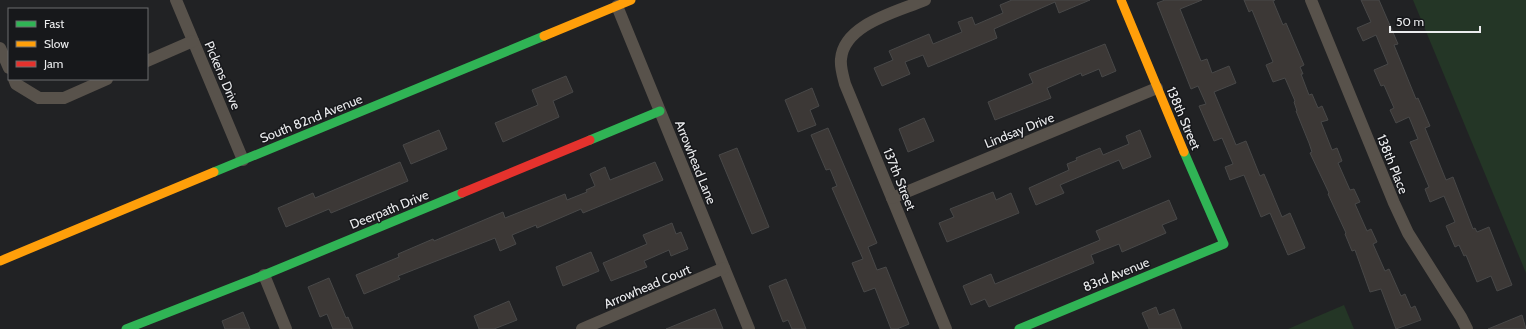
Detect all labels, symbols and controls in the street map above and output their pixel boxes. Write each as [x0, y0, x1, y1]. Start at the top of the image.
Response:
legend [8, 8, 148, 80]
scale bar [1390, 8, 1480, 34]
text: 50 m [1396, 14, 1424, 29]
text: Fast [44, 16, 64, 31]
text: Slow [44, 36, 69, 51]
street label: Pickens Drive [201, 38, 245, 112]
text: Jam [43, 56, 63, 71]
street label: 138th Street [1164, 84, 1205, 152]
street label: South 82nd Avenue [257, 90, 365, 146]
street label: Lindsay Drive [982, 109, 1057, 151]
street label: Arrowhead Lane [672, 118, 720, 207]
street label: 138th Place [1374, 132, 1412, 196]
street label: 137th Street [880, 146, 920, 213]
street label: Deerpath Drive [347, 186, 431, 232]
street label: 83rd Avenue [1080, 253, 1152, 295]
street label: Arrowhead Court [601, 260, 693, 312]

